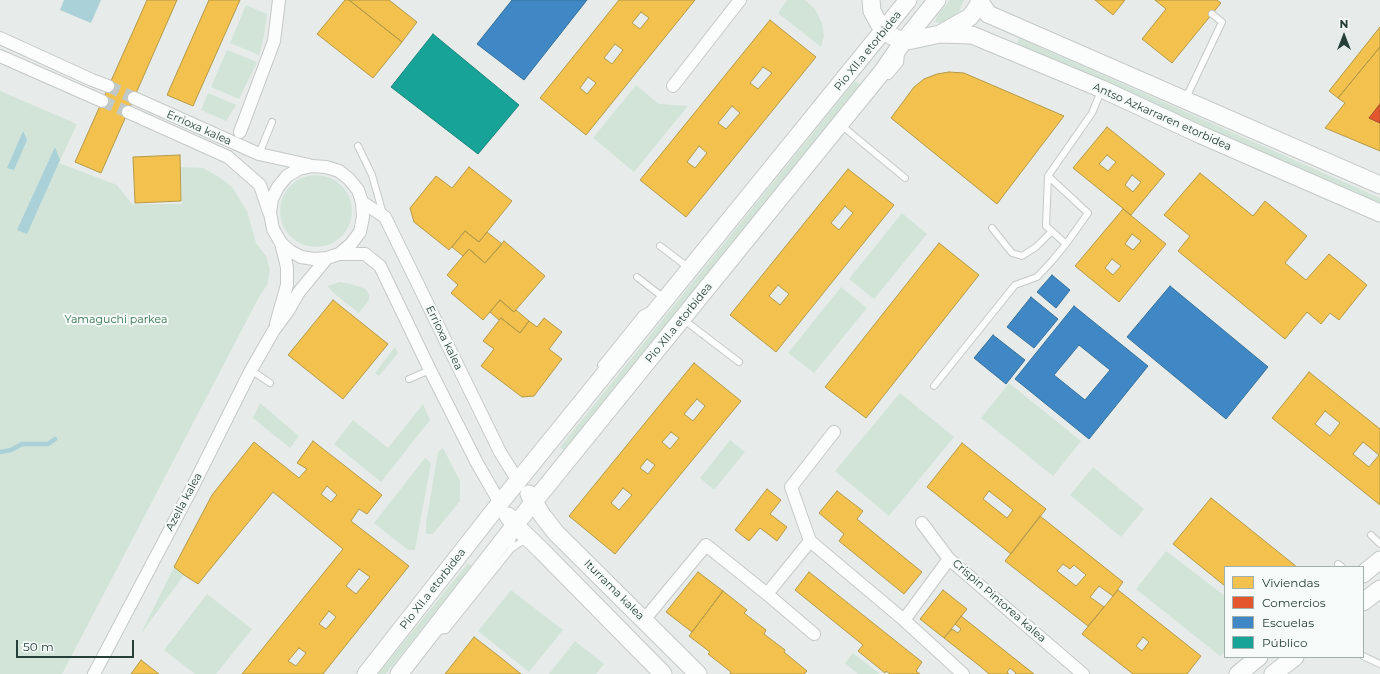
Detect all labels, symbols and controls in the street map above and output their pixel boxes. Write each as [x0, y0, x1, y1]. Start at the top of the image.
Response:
street label: Pio XII.a etorbidea [832, 8, 904, 94]
north arrow [1324, 16, 1364, 56]
text: N [1340, 17, 1348, 31]
street label: Antso Azkarraren etorbidea [1091, 80, 1233, 154]
street label: Errioxa kalea [164, 108, 234, 148]
street label: Pio XII.a etorbidea [643, 280, 715, 366]
street label: Errioxa kalea [423, 304, 465, 372]
park label: Yamaguchi parkea [65, 313, 167, 327]
street label: Azella kalea [163, 471, 205, 533]
street label: Pio XII.a etorbidea [397, 546, 469, 632]
street label: Iturrama kalea [581, 557, 647, 623]
street label: Crispin Pintorea kalea [950, 557, 1048, 645]
legend [1224, 566, 1364, 658]
text: Viviendas [1262, 575, 1320, 590]
text: Comercios [1262, 595, 1326, 610]
text: Escuelas [1262, 615, 1314, 630]
scale bar [18, 632, 136, 658]
text: Público [1262, 635, 1307, 650]
text: 50 m [23, 639, 54, 654]

